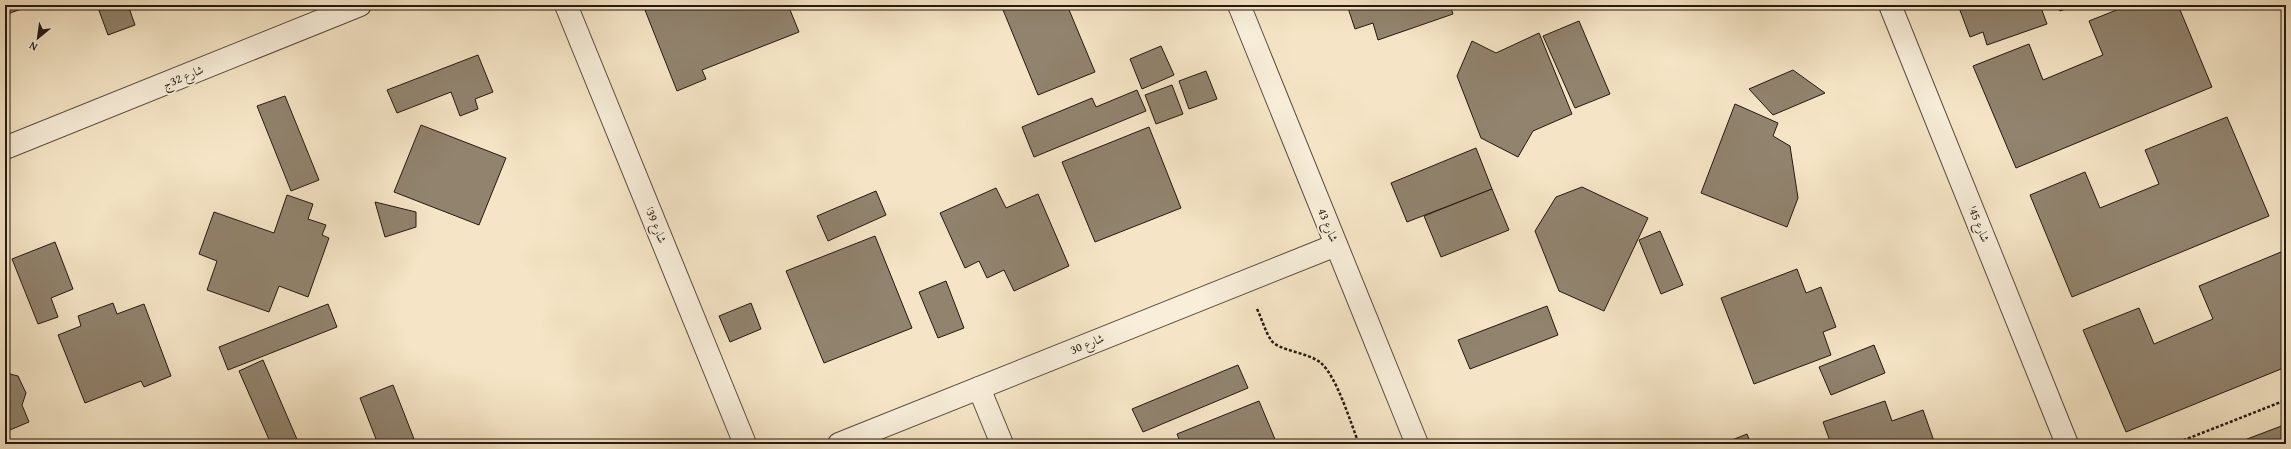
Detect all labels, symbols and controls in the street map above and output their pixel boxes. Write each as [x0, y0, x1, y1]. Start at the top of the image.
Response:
north arrow [18, 18, 58, 58]
text: N [25, 38, 40, 56]
street label: شارع 32ج [160, 61, 207, 95]
street label: شارع 45ا [1962, 203, 1994, 246]
street label: شارع 39ا [639, 204, 671, 247]
street label: شارع 43 [1311, 205, 1343, 246]
street label: شارع 30 [1067, 329, 1108, 361]

